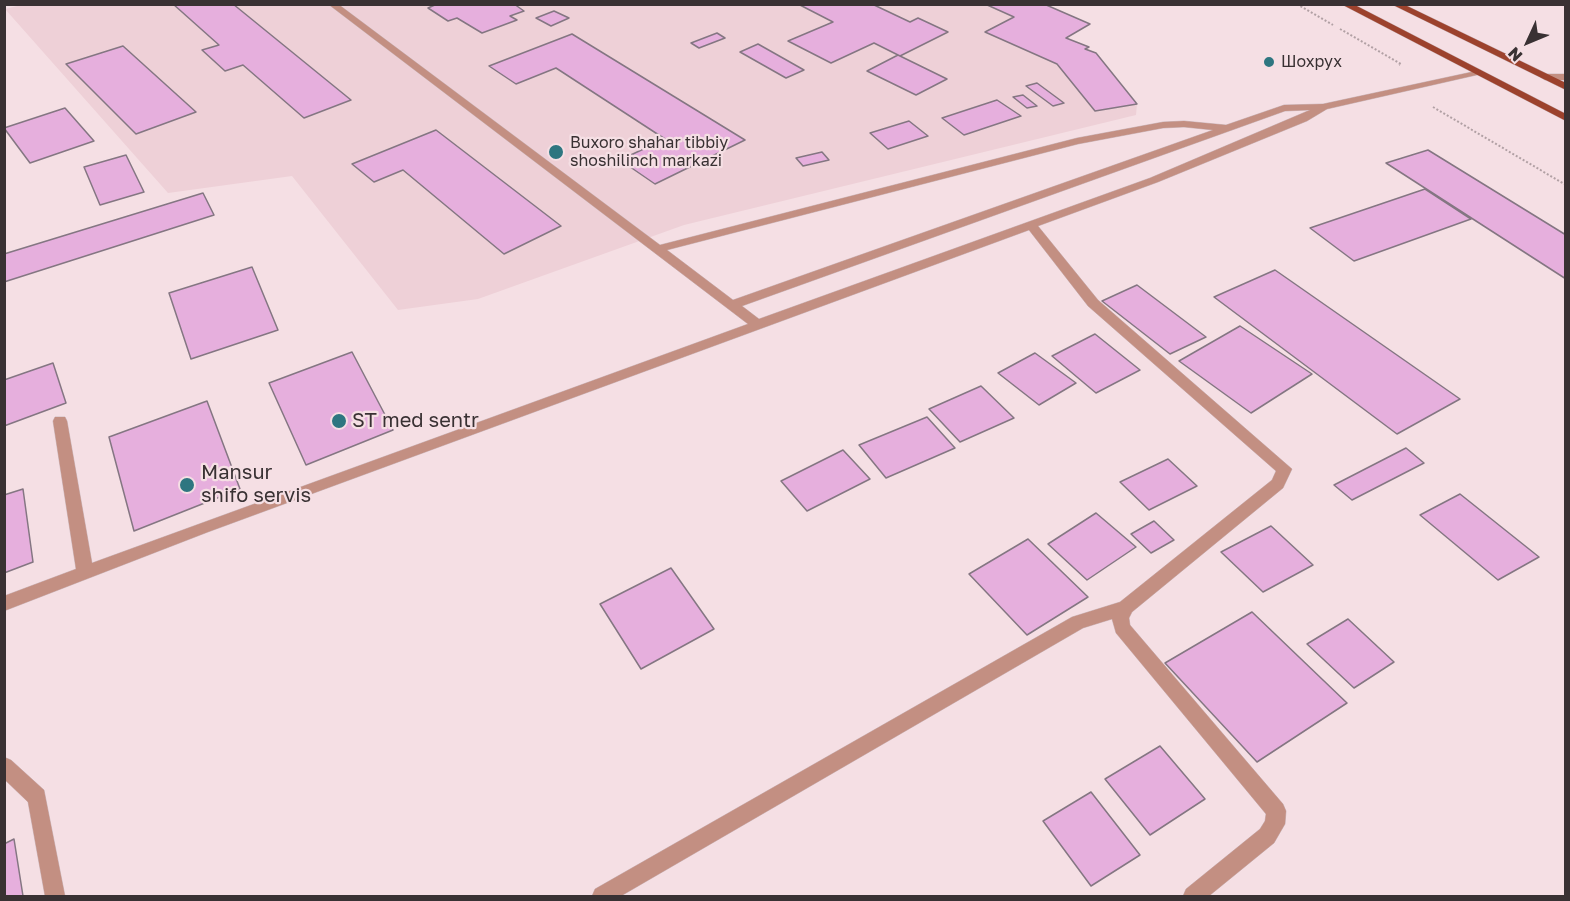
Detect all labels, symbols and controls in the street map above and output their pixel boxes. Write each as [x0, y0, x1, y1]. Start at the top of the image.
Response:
north arrow [1498, 12, 1558, 72]
text: N [1504, 43, 1526, 66]
place label: Шохрух [1281, 52, 1342, 72]
marker: Шохрух [1262, 55, 1276, 69]
place label: Buxoro shahar tibbiy shoshilinch markazi [570, 133, 728, 171]
marker: Buxoro shahar tibbiy shoshilinch markazi [547, 143, 565, 161]
place label: ST med sentr [352, 409, 479, 433]
marker: ST med sentr [330, 412, 348, 430]
place label: Mansur shifo servis [201, 461, 311, 508]
marker: Mansur shifo servis [178, 476, 196, 494]

